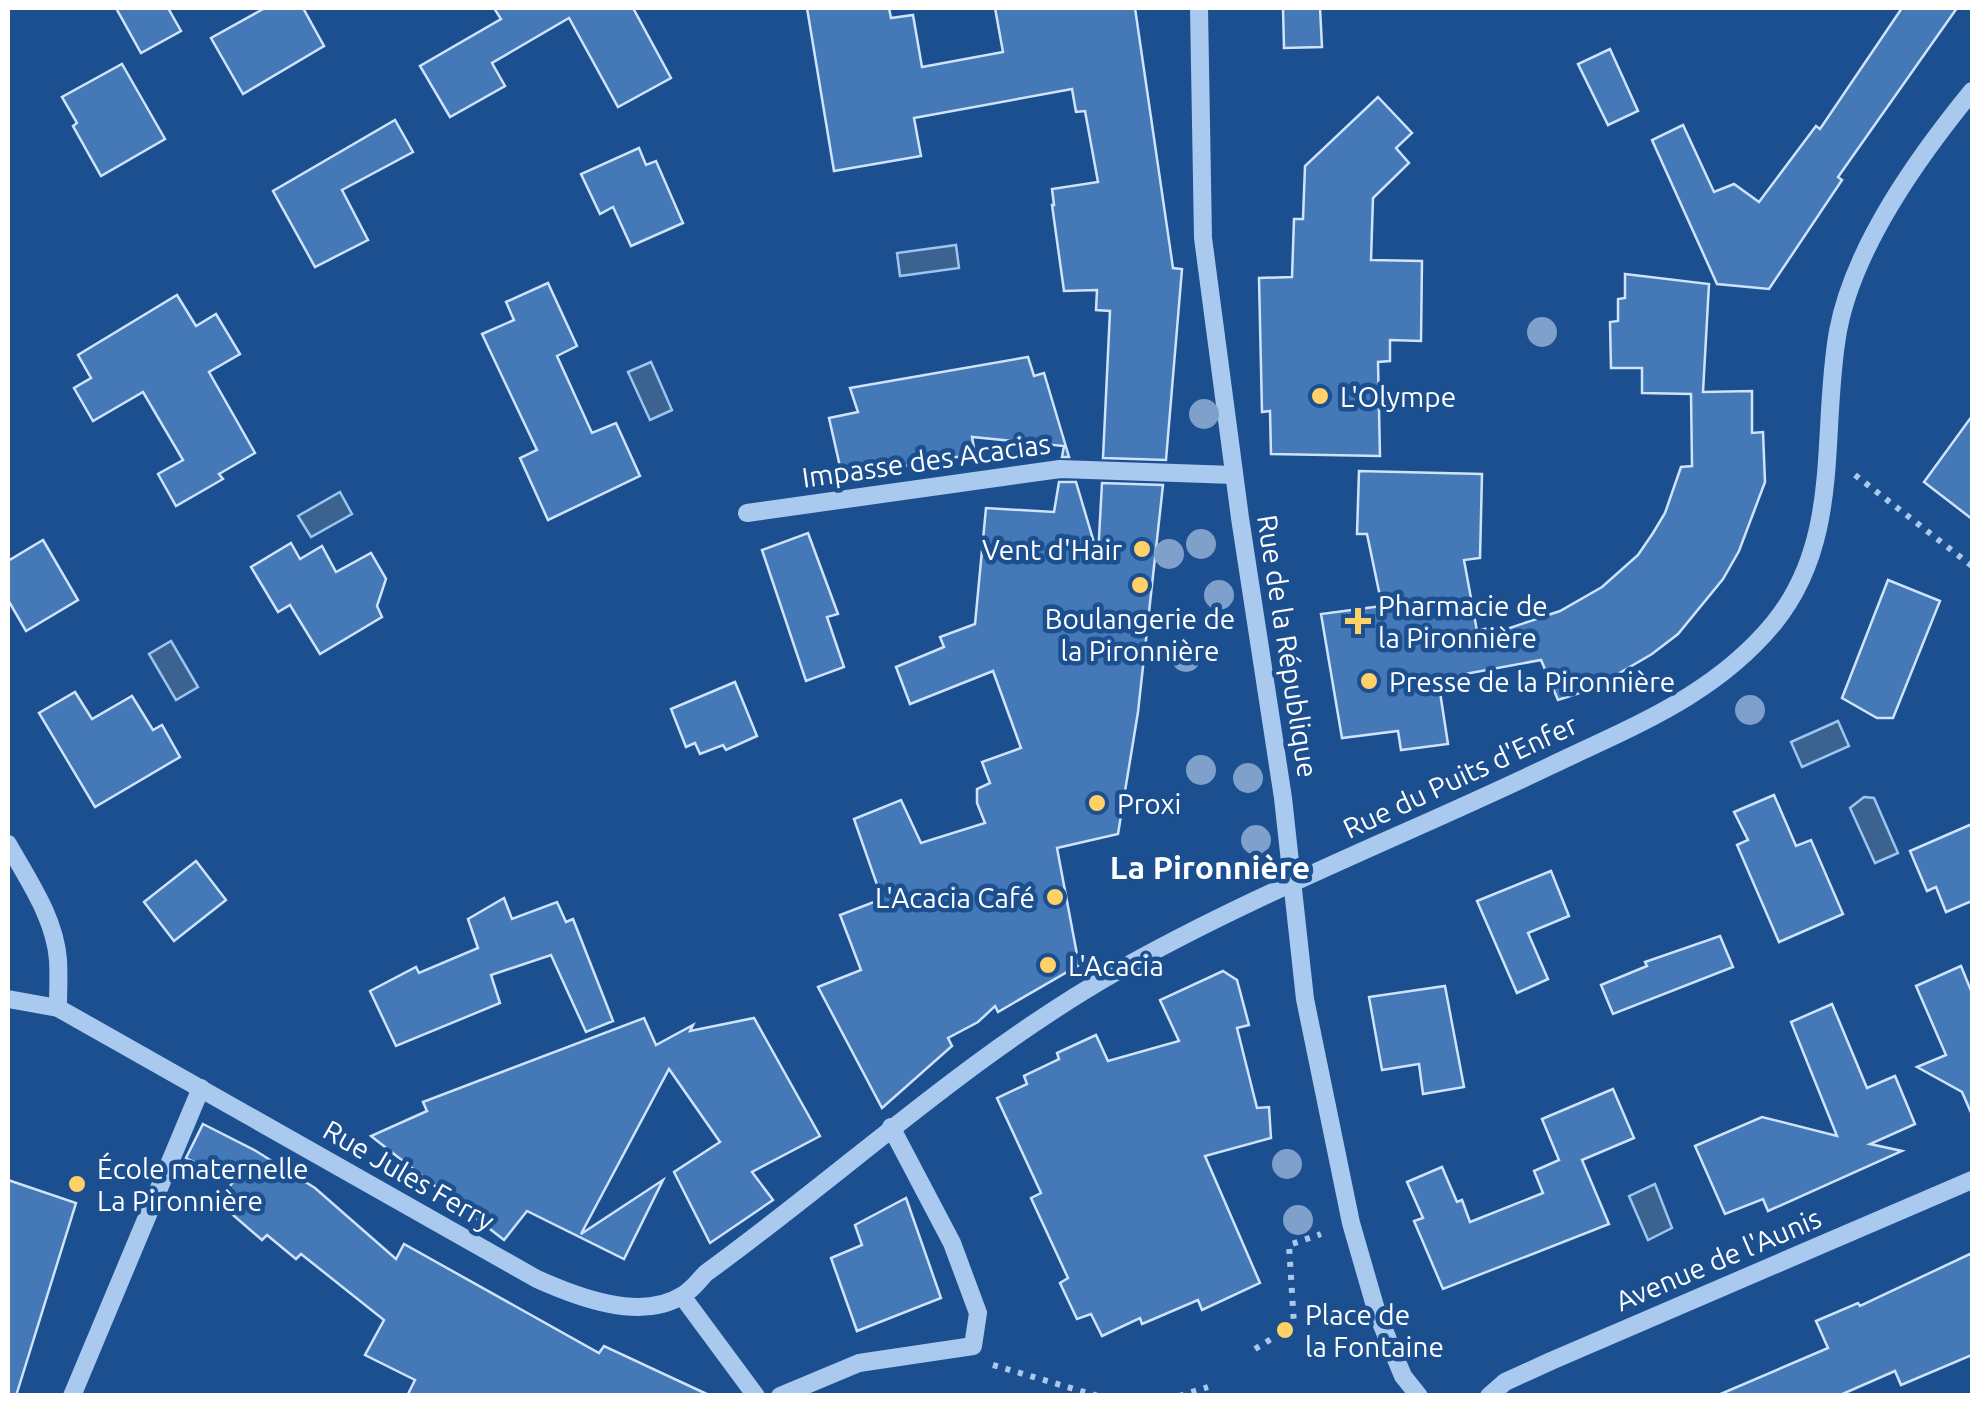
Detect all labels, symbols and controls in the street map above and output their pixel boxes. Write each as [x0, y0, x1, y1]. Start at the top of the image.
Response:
place label: L'Olympe [1340, 381, 1456, 412]
marker: L'Olympe [1309, 385, 1331, 407]
street label: Impasse des Acacias [800, 427, 1052, 493]
street label: Rue de la République [1252, 513, 1324, 779]
place label: Vent d'Hair [982, 534, 1122, 565]
marker: Vent d'Hair [1131, 538, 1153, 560]
marker: Boulangerie de la Pironnière [1129, 574, 1151, 596]
place label: Pharmacie de la Pironnière [1378, 590, 1548, 653]
place label: Boulangerie de la Pironnière [1045, 603, 1235, 666]
marker: Pharmacie de la Pironnière [1347, 610, 1369, 632]
place label: Presse de la Pironnière [1389, 666, 1675, 697]
marker: Presse de la Pironnière [1358, 670, 1380, 692]
street label: Rue du Puits d'Enfer [1338, 708, 1582, 844]
place label: Proxi [1117, 788, 1181, 819]
marker: Proxi [1086, 792, 1108, 814]
district label: La Pironnière [1110, 849, 1310, 885]
place label: L'Acacia Café [875, 882, 1035, 913]
marker: L'Acacia Café [1044, 886, 1066, 908]
place label: L'Acacia [1068, 950, 1164, 981]
marker: L'Acacia [1037, 954, 1059, 976]
street label: Rue Jules Ferry [318, 1114, 500, 1236]
place label: École maternelle La Pironnière [97, 1152, 308, 1216]
marker: École maternelle La Pironnière [66, 1173, 88, 1195]
street label: Avenue de l'Aunis [1611, 1202, 1825, 1316]
place label: Place de la Fontaine [1305, 1299, 1444, 1362]
marker: Place de la Fontaine [1274, 1319, 1296, 1341]

